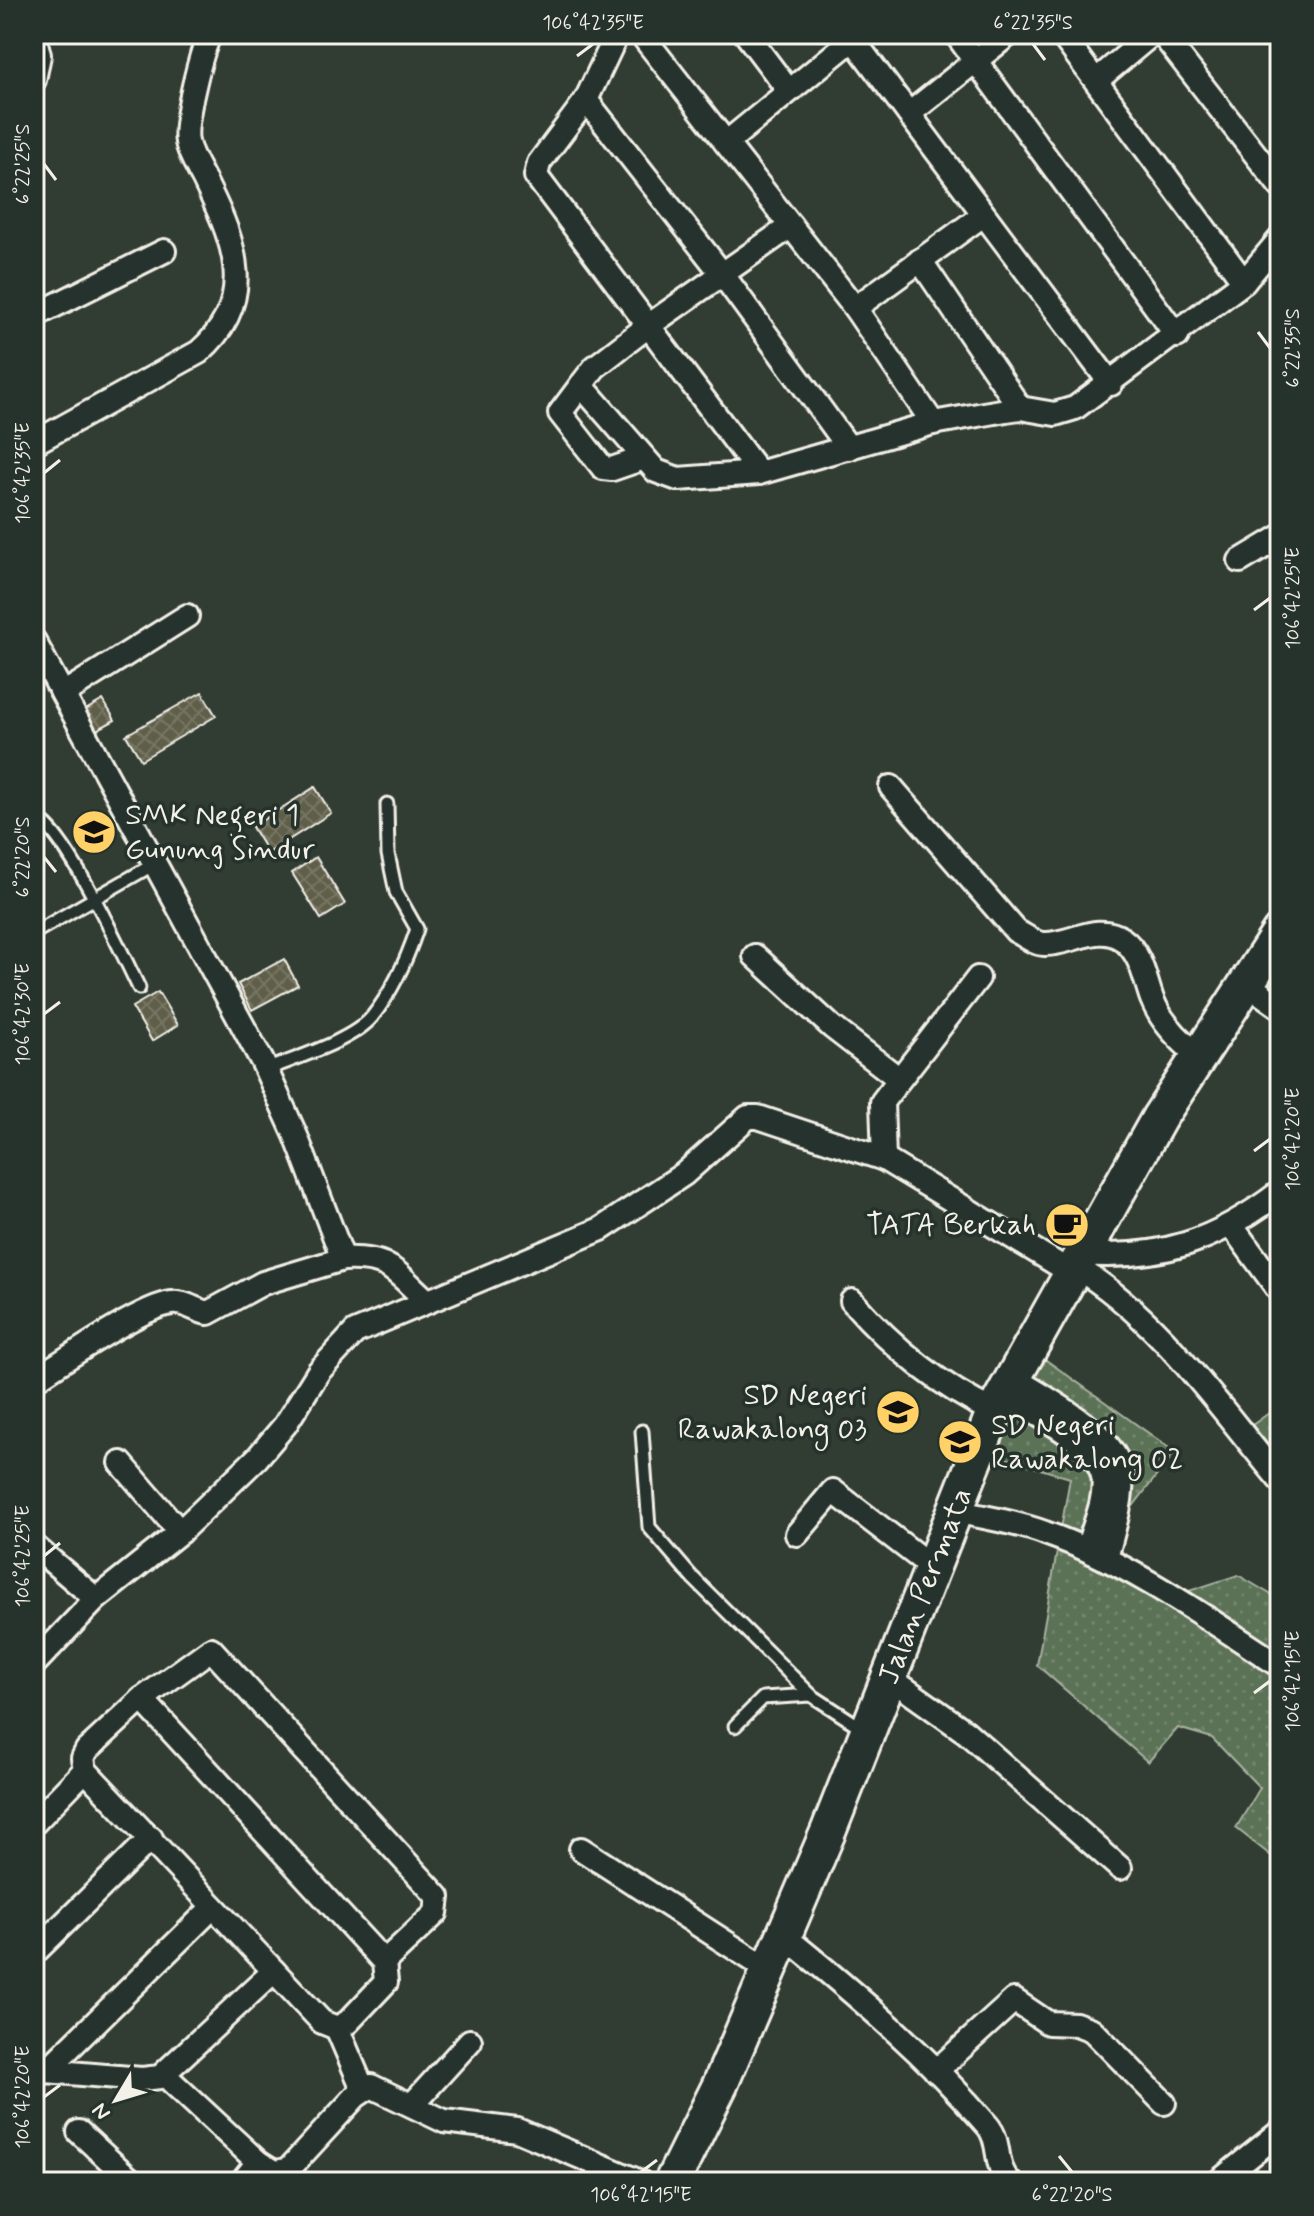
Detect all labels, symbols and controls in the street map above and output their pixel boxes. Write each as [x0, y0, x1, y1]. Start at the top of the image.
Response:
text: 106°42'35"E [542, 10, 644, 37]
text: 6°22'35"S [993, 10, 1073, 37]
text: 6°22'25"S [10, 124, 37, 204]
text: 6°22'35"S [1280, 308, 1307, 388]
text: 106°42'35"E [10, 422, 37, 524]
text: 106°42'25"E [1280, 547, 1307, 649]
place label: SMK Negeri 1 Gunung Sindur [125, 796, 315, 869]
school or university icon: SMK Negeri 1 Gunung Sindur [70, 808, 118, 856]
text: 6°22'20"S [10, 816, 37, 898]
text: 106°42'30"E [10, 963, 37, 1065]
text: 106°42'20"E [1280, 1087, 1307, 1191]
cafe icon: TATA Berkah [1043, 1201, 1091, 1249]
place label: TATA Berkah [866, 1206, 1036, 1245]
place label: SD Negeri Rawakalong 03 [678, 1376, 867, 1451]
school or university icon: SD Negeri Rawakalong 03 [874, 1388, 922, 1436]
place label: SD Negeri Rawakalong 02 [991, 1406, 1183, 1481]
school or university icon: SD Negeri Rawakalong 02 [936, 1418, 984, 1466]
street label: Jalan Permata [869, 1482, 982, 1690]
text: 106°42'25"E [10, 1505, 37, 1607]
text: 106°42'15"E [1280, 1630, 1307, 1732]
text: 106°42'20"E [10, 2045, 37, 2149]
north arrow [76, 2060, 156, 2140]
text: N [86, 2097, 117, 2125]
text: 106°42'15"E [590, 2182, 692, 2209]
text: 6°22'20"S [1031, 2182, 1113, 2209]

